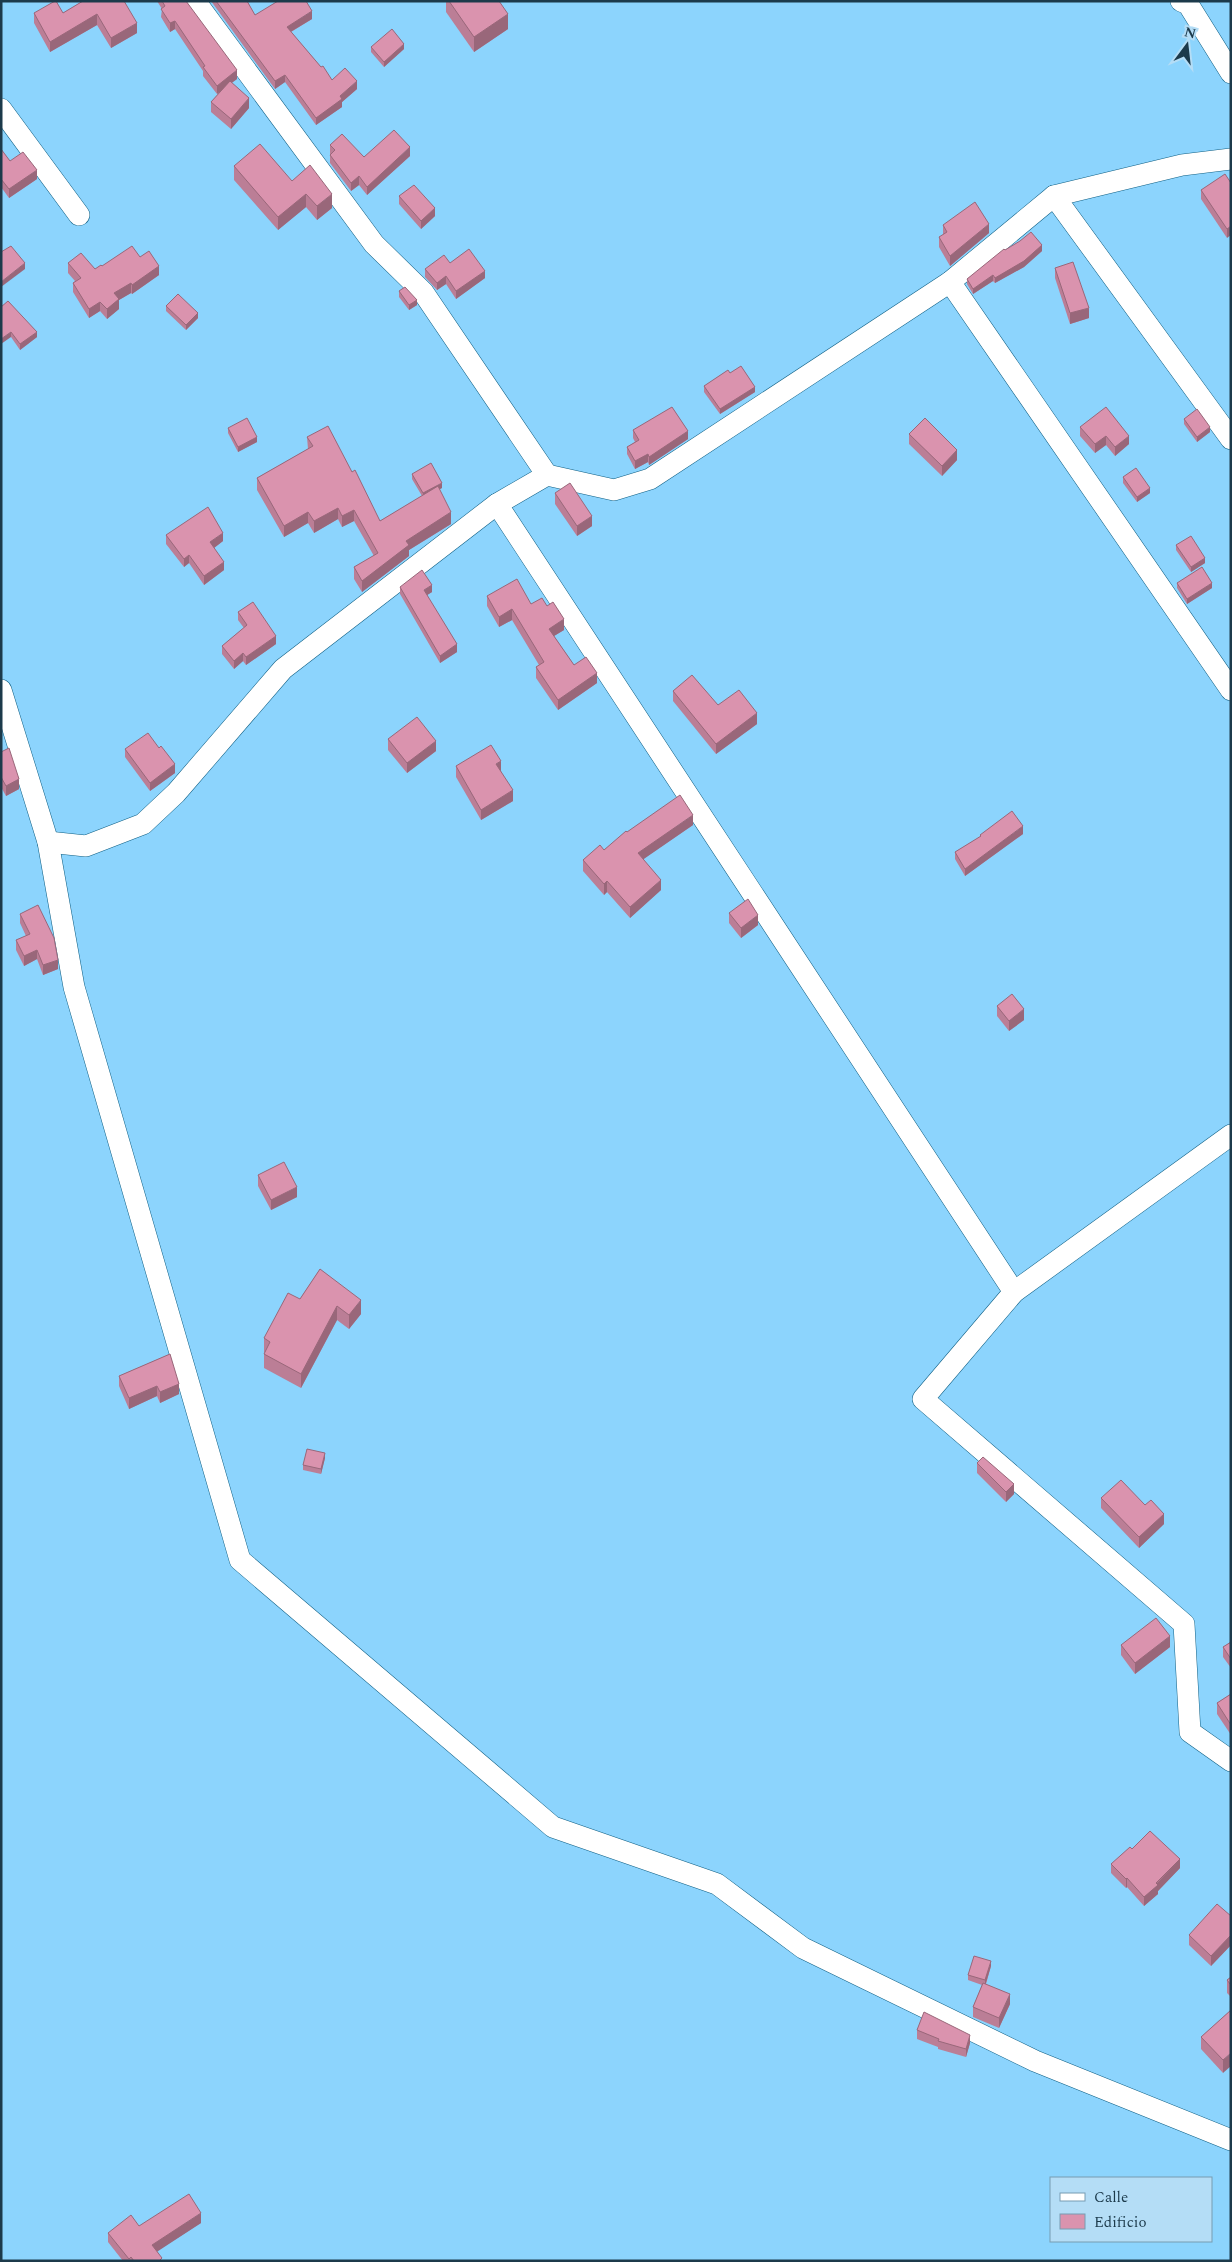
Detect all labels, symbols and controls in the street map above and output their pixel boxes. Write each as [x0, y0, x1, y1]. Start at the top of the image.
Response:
north arrow [1162, 20, 1212, 70]
text: N [1182, 21, 1198, 45]
legend [1050, 2177, 1212, 2242]
text: Calle [1094, 2186, 1128, 2209]
text: Edificio [1094, 2211, 1147, 2234]

